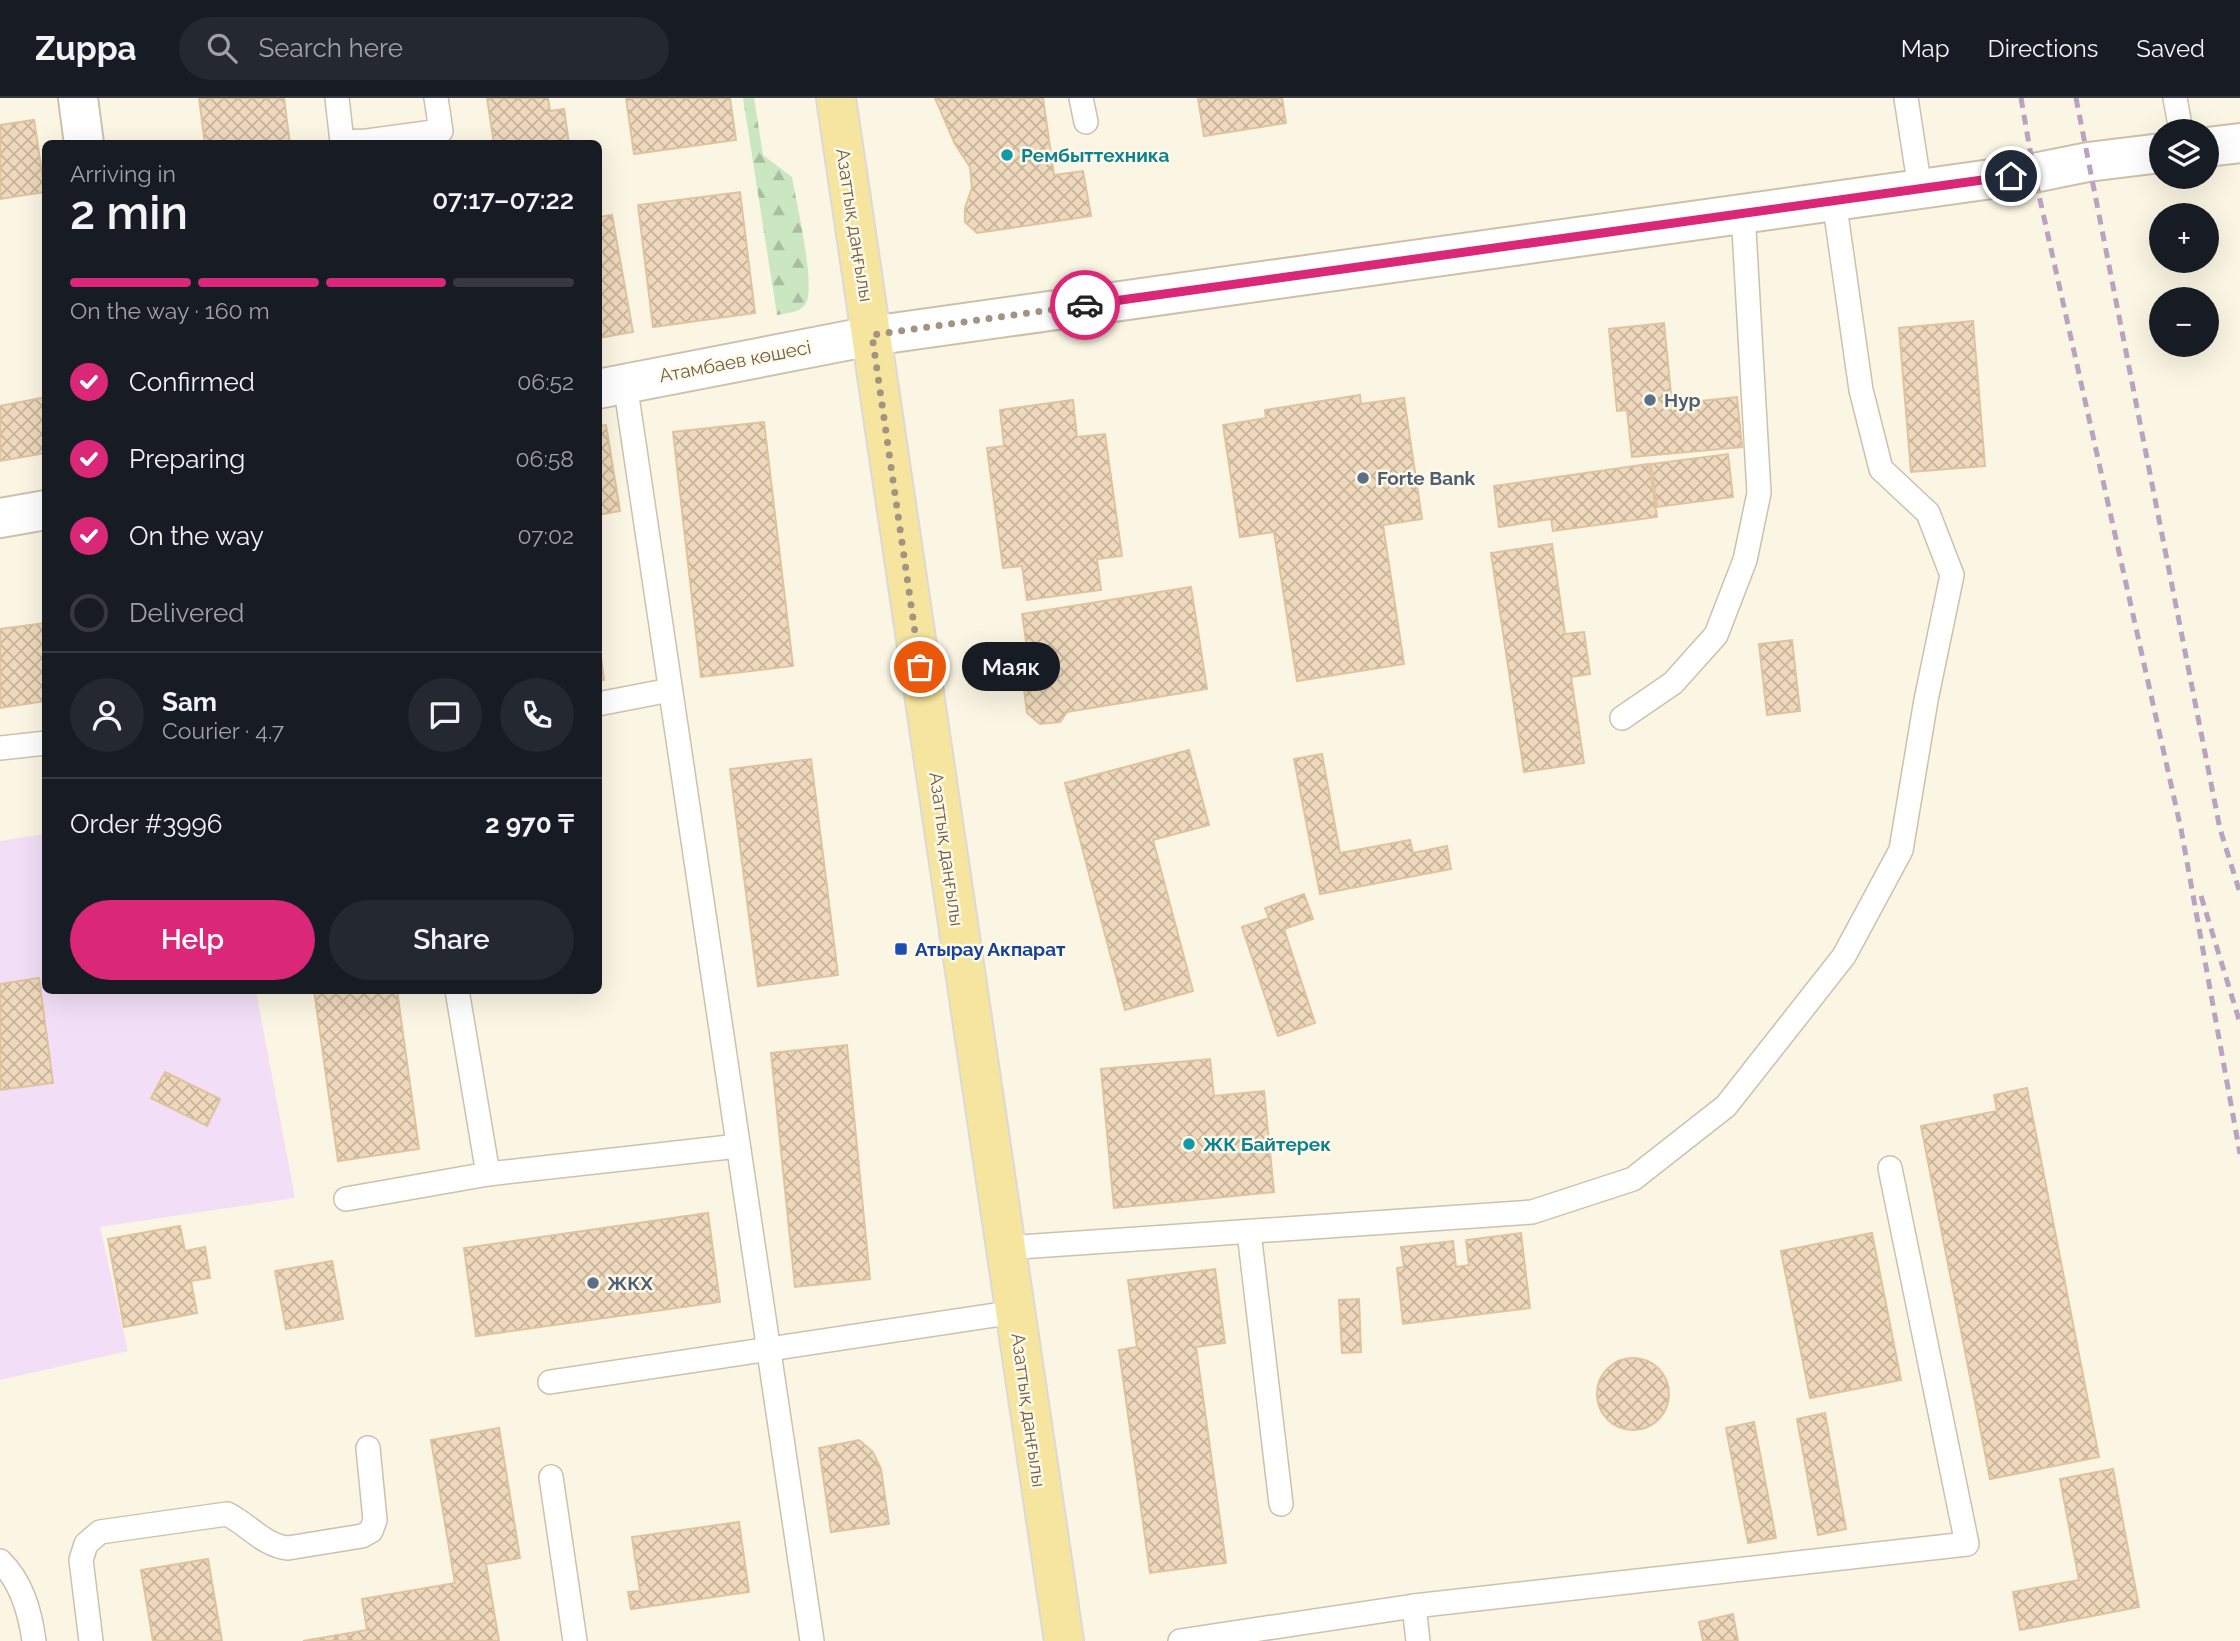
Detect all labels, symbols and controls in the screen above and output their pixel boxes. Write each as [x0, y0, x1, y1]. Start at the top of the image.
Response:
search box [179, 17, 669, 80]
text: Zuppa [35, 29, 137, 68]
icon: search [203, 29, 241, 67]
text: Search here [259, 33, 403, 63]
text: Map [1901, 34, 1950, 63]
text: Directions [1988, 34, 2098, 63]
text: Saved [2136, 34, 2205, 63]
map controls [2149, 119, 2219, 357]
button: layers [2149, 119, 2219, 189]
place label: Рембыттехника [1021, 144, 1170, 166]
pin [1981, 146, 2041, 206]
street label: Азаттық даңғылы [832, 147, 878, 303]
marker: Рембыттехника [999, 147, 1015, 163]
icon: home [1992, 157, 2030, 195]
text: Arriving in [70, 160, 176, 187]
text: 07:17–07:22 [432, 185, 574, 215]
text: 2 min [70, 186, 188, 240]
button: + [2149, 203, 2219, 273]
courier [1050, 270, 1120, 340]
icon: car [1066, 286, 1104, 324]
button: − [2149, 287, 2219, 357]
text: On the way · 160 m [70, 297, 270, 324]
street label: Атамбаев көшесі [657, 335, 813, 387]
icon: check [70, 363, 108, 401]
text: Confirmed [129, 367, 255, 397]
text: 06:52 [517, 368, 574, 395]
place label: Нур [1664, 389, 1701, 411]
marker: Нур [1642, 392, 1658, 408]
icon: check [70, 440, 108, 478]
text: Preparing [129, 444, 245, 474]
text: 06:58 [516, 445, 574, 472]
place label: Forte Bank [1377, 467, 1476, 489]
marker: Forte Bank [1355, 470, 1371, 486]
icon: check [70, 517, 108, 555]
text: On the way [129, 521, 264, 551]
text: 07:02 [517, 522, 574, 549]
text: Delivered [129, 598, 244, 628]
pin [890, 637, 950, 697]
callout: Маяк [962, 642, 1060, 692]
icon: bag [901, 648, 939, 686]
text: Маяк [982, 653, 1040, 680]
button: person [70, 678, 144, 752]
button: chat [408, 678, 482, 752]
button: phone [500, 678, 574, 752]
text: Sam [162, 687, 217, 717]
text: Courier · 4.7 [162, 717, 284, 744]
street label: Азаттық даңғылы [925, 771, 969, 927]
text: Order #3996 [70, 809, 223, 839]
text: 2 970 ₸ [485, 809, 574, 839]
button: Help [70, 900, 315, 980]
button: Share [329, 900, 574, 980]
place label: Атырау Акпарат [915, 938, 1066, 960]
marker: Атырау Акпарат [893, 941, 909, 957]
place label: ЖК Байтерек [1203, 1133, 1331, 1155]
marker: ЖК Байтерек [1181, 1136, 1197, 1152]
place label: ЖКХ [607, 1272, 653, 1294]
marker: ЖКХ [585, 1275, 601, 1291]
street label: Азаттық даңғылы [1007, 1332, 1051, 1488]

